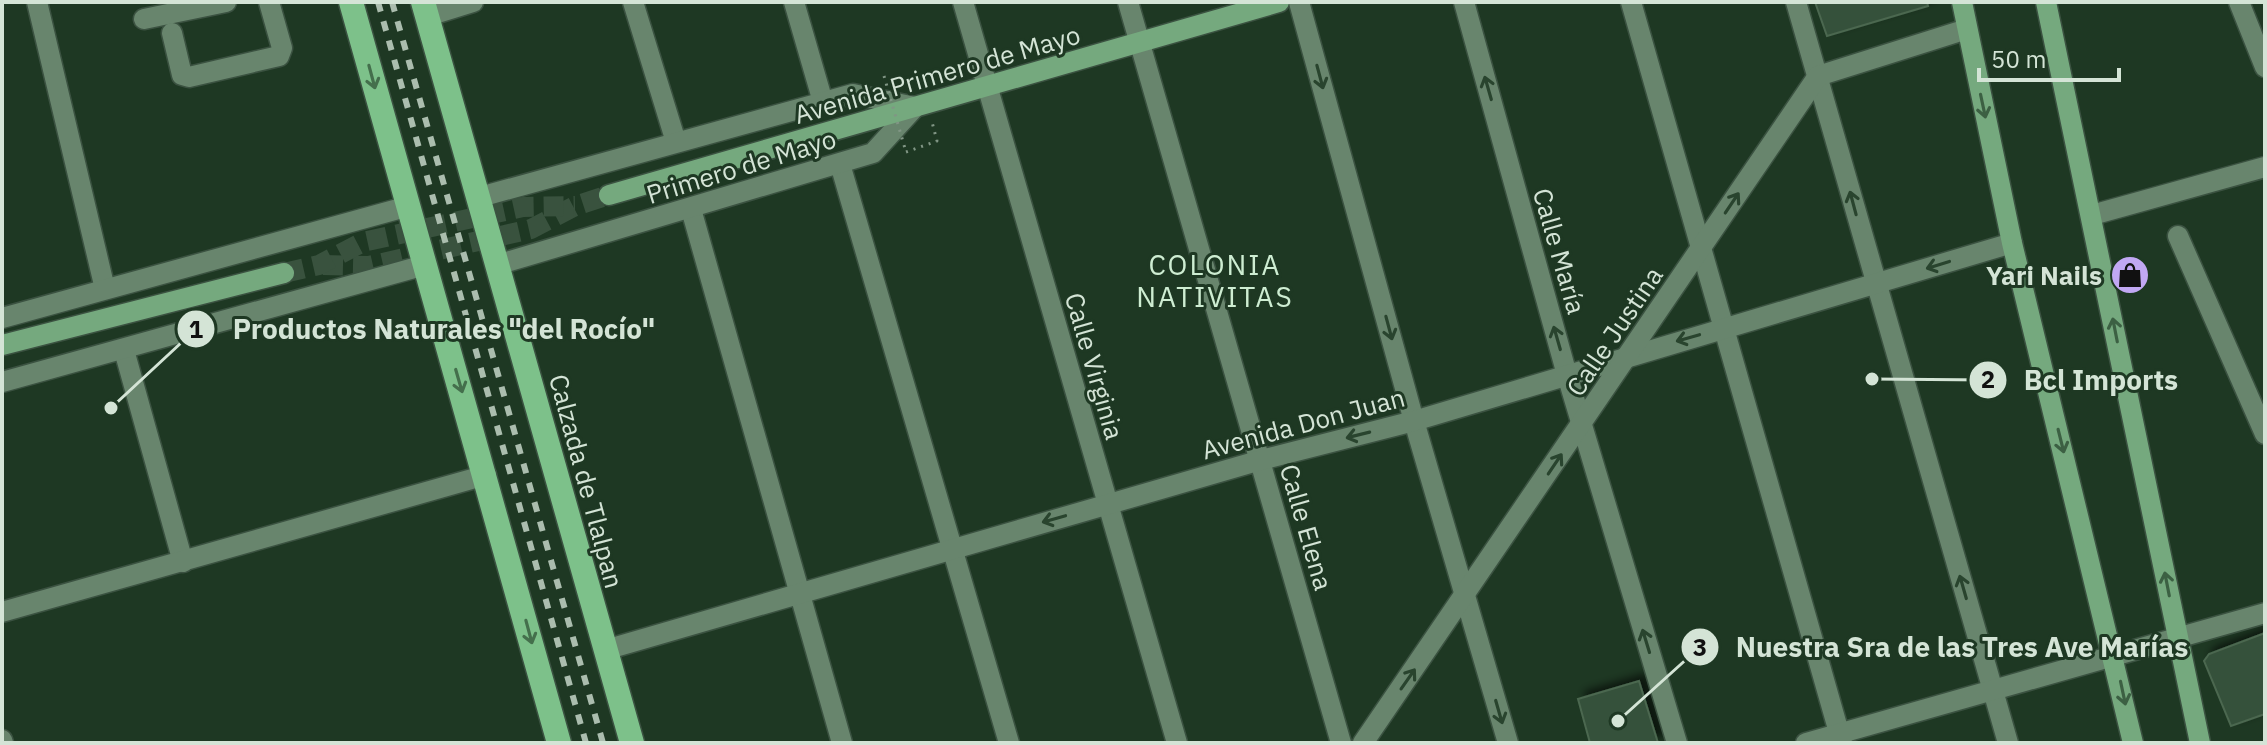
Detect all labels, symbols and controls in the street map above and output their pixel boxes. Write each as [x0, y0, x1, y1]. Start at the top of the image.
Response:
street label: Avenida Primero de Mayo [790, 17, 1084, 131]
scale bar [1979, 32, 2119, 82]
text: 50 m [1991, 43, 2046, 75]
one-way arrow [365, 64, 380, 90]
one-way arrow [1313, 64, 1328, 90]
one-way arrow [1479, 75, 1494, 101]
one-way arrow [1976, 93, 1991, 118]
street label: Primero de Mayo [642, 121, 840, 211]
street label: Calle María [1526, 184, 1594, 318]
one-way arrow [1844, 190, 1859, 216]
one-way arrow [1724, 192, 1740, 214]
district label: COLONIA NATIVITAS [1136, 246, 1294, 315]
shop icon: Yari Nails [2109, 254, 2151, 296]
one-way arrow [1925, 258, 1951, 273]
place label: Yari Nails [1986, 258, 2102, 292]
street label: Calle Justina [1558, 260, 1670, 402]
street label: Calle Virginia [1058, 289, 1132, 443]
callout: Productos Naturales "del Rocío" [176, 303, 671, 355]
text: Productos Naturales "del Rocío" [233, 310, 655, 347]
text: 1 [189, 313, 203, 345]
one-way arrow [1382, 314, 1397, 340]
one-way arrow [2107, 317, 2122, 343]
one-way arrow [1549, 326, 1564, 352]
one-way arrow [1676, 331, 1702, 346]
callout: Bcl Imports [1968, 354, 2194, 406]
text: Bcl Imports [2024, 361, 2178, 398]
text: 2 [1981, 363, 1995, 395]
one-way arrow [452, 368, 467, 394]
street label: Calzada de Tlalpan [542, 370, 632, 592]
street label: Avenida Don Juan [1198, 380, 1408, 466]
one-way arrow [2055, 427, 2070, 453]
one-way arrow [1346, 428, 1372, 443]
one-way arrow [1546, 454, 1563, 476]
street label: Calle Elena [1273, 460, 1341, 594]
one-way arrow [1041, 512, 1067, 527]
one-way arrow [2158, 572, 2173, 598]
one-way arrow [1955, 575, 1970, 601]
one-way arrow [522, 618, 537, 644]
callout: Nuestra Sra de las Tres Ave Marías [1680, 621, 2204, 673]
text: Nuestra Sra de las Tres Ave Marías [1736, 628, 2188, 665]
one-way arrow [1638, 629, 1653, 655]
text: 3 [1693, 631, 1707, 663]
one-way arrow [1400, 669, 1416, 691]
one-way arrow [2116, 680, 2131, 706]
one-way arrow [1492, 699, 1507, 725]

